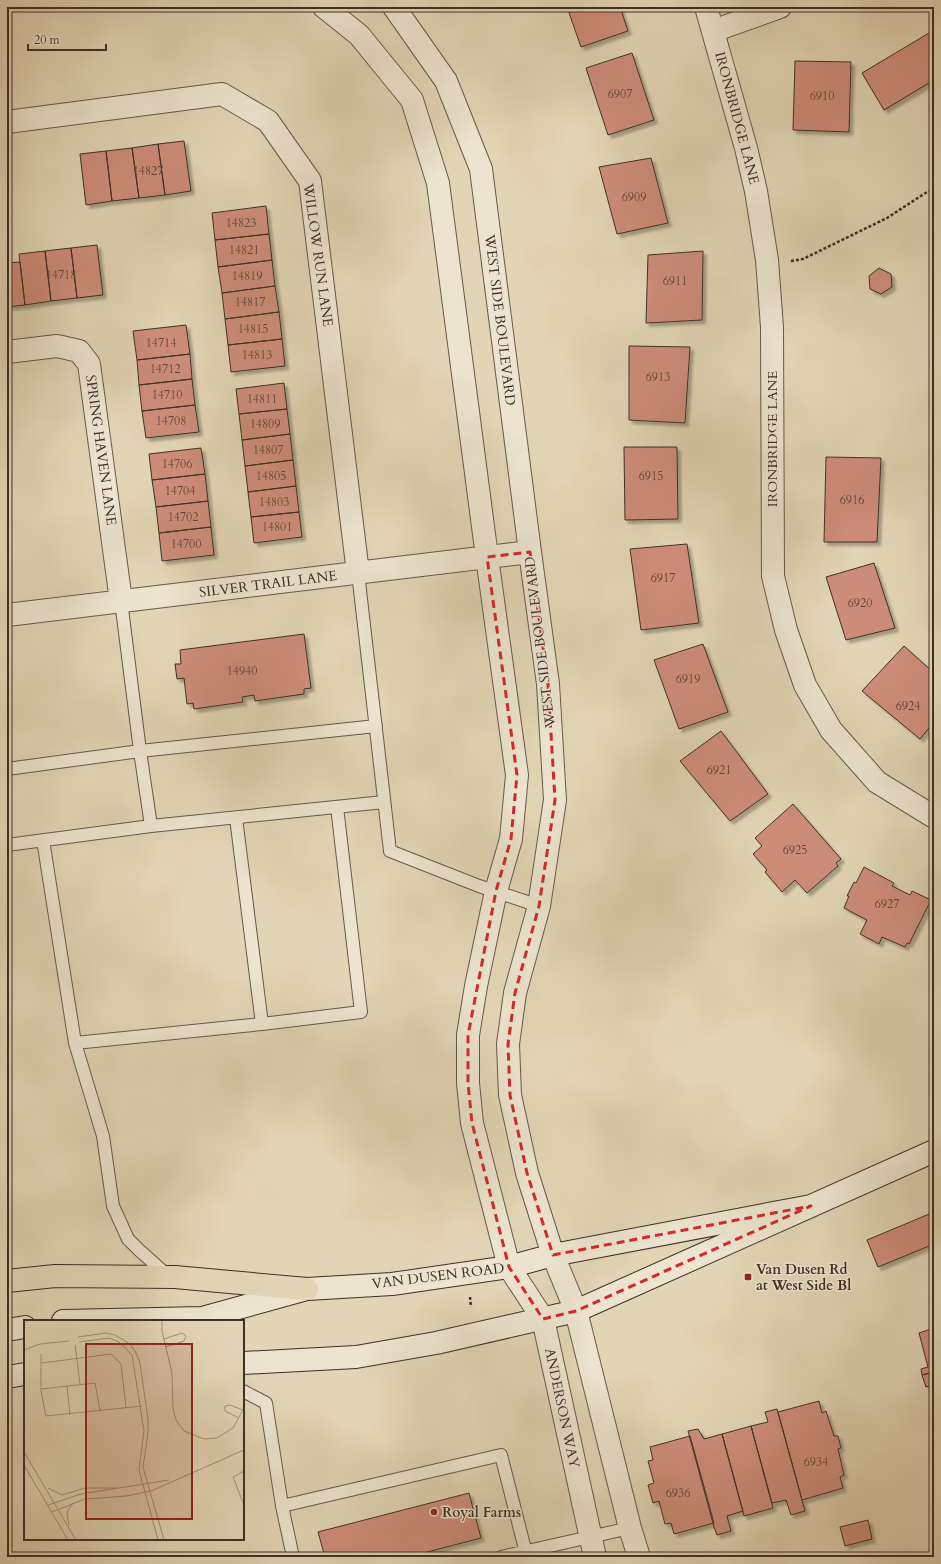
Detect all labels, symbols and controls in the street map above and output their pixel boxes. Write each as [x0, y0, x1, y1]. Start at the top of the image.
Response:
scale bar [28, 26, 106, 52]
text: 20 m [34, 32, 61, 48]
street label: IRONBRIDGE LANE [710, 50, 764, 187]
house number: 6907 [608, 86, 632, 102]
house number: 6910 [810, 88, 834, 104]
house number: 14827 [133, 163, 163, 179]
street label: WILLOW RUN LANE [298, 181, 338, 328]
house number: 6909 [622, 189, 646, 205]
house number: 14823 [226, 215, 256, 231]
street label: WEST SIDE BOULEVARD [480, 232, 520, 407]
house number: 14821 [229, 242, 259, 258]
house number: 14718 [46, 267, 76, 283]
house number: 14819 [232, 268, 262, 284]
house number: 6911 [663, 273, 687, 289]
house number: 14817 [235, 294, 265, 310]
house number: 14815 [238, 321, 268, 337]
house number: 14714 [146, 335, 176, 351]
house number: 14813 [242, 347, 272, 363]
house number: 14712 [150, 361, 180, 377]
house number: 6913 [646, 369, 670, 385]
street label: IRONBRIDGE LANE [763, 370, 782, 507]
street label: SPRING HAVEN LANE [81, 373, 121, 527]
house number: 14710 [152, 387, 182, 403]
house number: 14811 [247, 391, 277, 407]
house number: 14708 [156, 413, 186, 429]
house number: 14809 [250, 416, 280, 432]
house number: 14807 [253, 442, 283, 458]
house number: 14706 [162, 456, 192, 472]
house number: 14805 [256, 468, 286, 484]
house number: 6915 [639, 468, 663, 484]
house number: 14704 [165, 483, 195, 499]
house number: 6916 [840, 492, 864, 508]
house number: 14803 [259, 494, 289, 510]
house number: 14702 [168, 509, 198, 525]
house number: 14801 [262, 519, 292, 535]
house number: 14700 [171, 536, 201, 552]
street label: WEST SIDE BOULEVARD [520, 555, 560, 730]
street label: SILVER TRAIL LANE [198, 566, 338, 602]
house number: 6917 [651, 570, 675, 586]
house number: 6920 [848, 595, 872, 611]
house number: 14940 [227, 663, 257, 679]
house number: 6919 [676, 671, 700, 687]
house number: 6924 [896, 698, 920, 714]
house number: 6921 [707, 762, 731, 778]
house number: 6925 [783, 842, 807, 858]
house number: 6927 [875, 896, 899, 912]
street label: VAN DUSEN ROAD [371, 1258, 505, 1294]
place label: Van Dusen Rd at West Side Bl [756, 1260, 851, 1295]
marker: Van Dusen Rd at West Side Bl [743, 1272, 753, 1282]
inset map [24, 1320, 244, 1540]
street label: ANDERSON WAY [540, 1346, 584, 1470]
house number: 6934 [804, 1454, 828, 1470]
house number: 6936 [666, 1485, 690, 1501]
place label: Royal Farms [442, 1503, 521, 1522]
marker: Royal Farms [429, 1507, 439, 1517]

